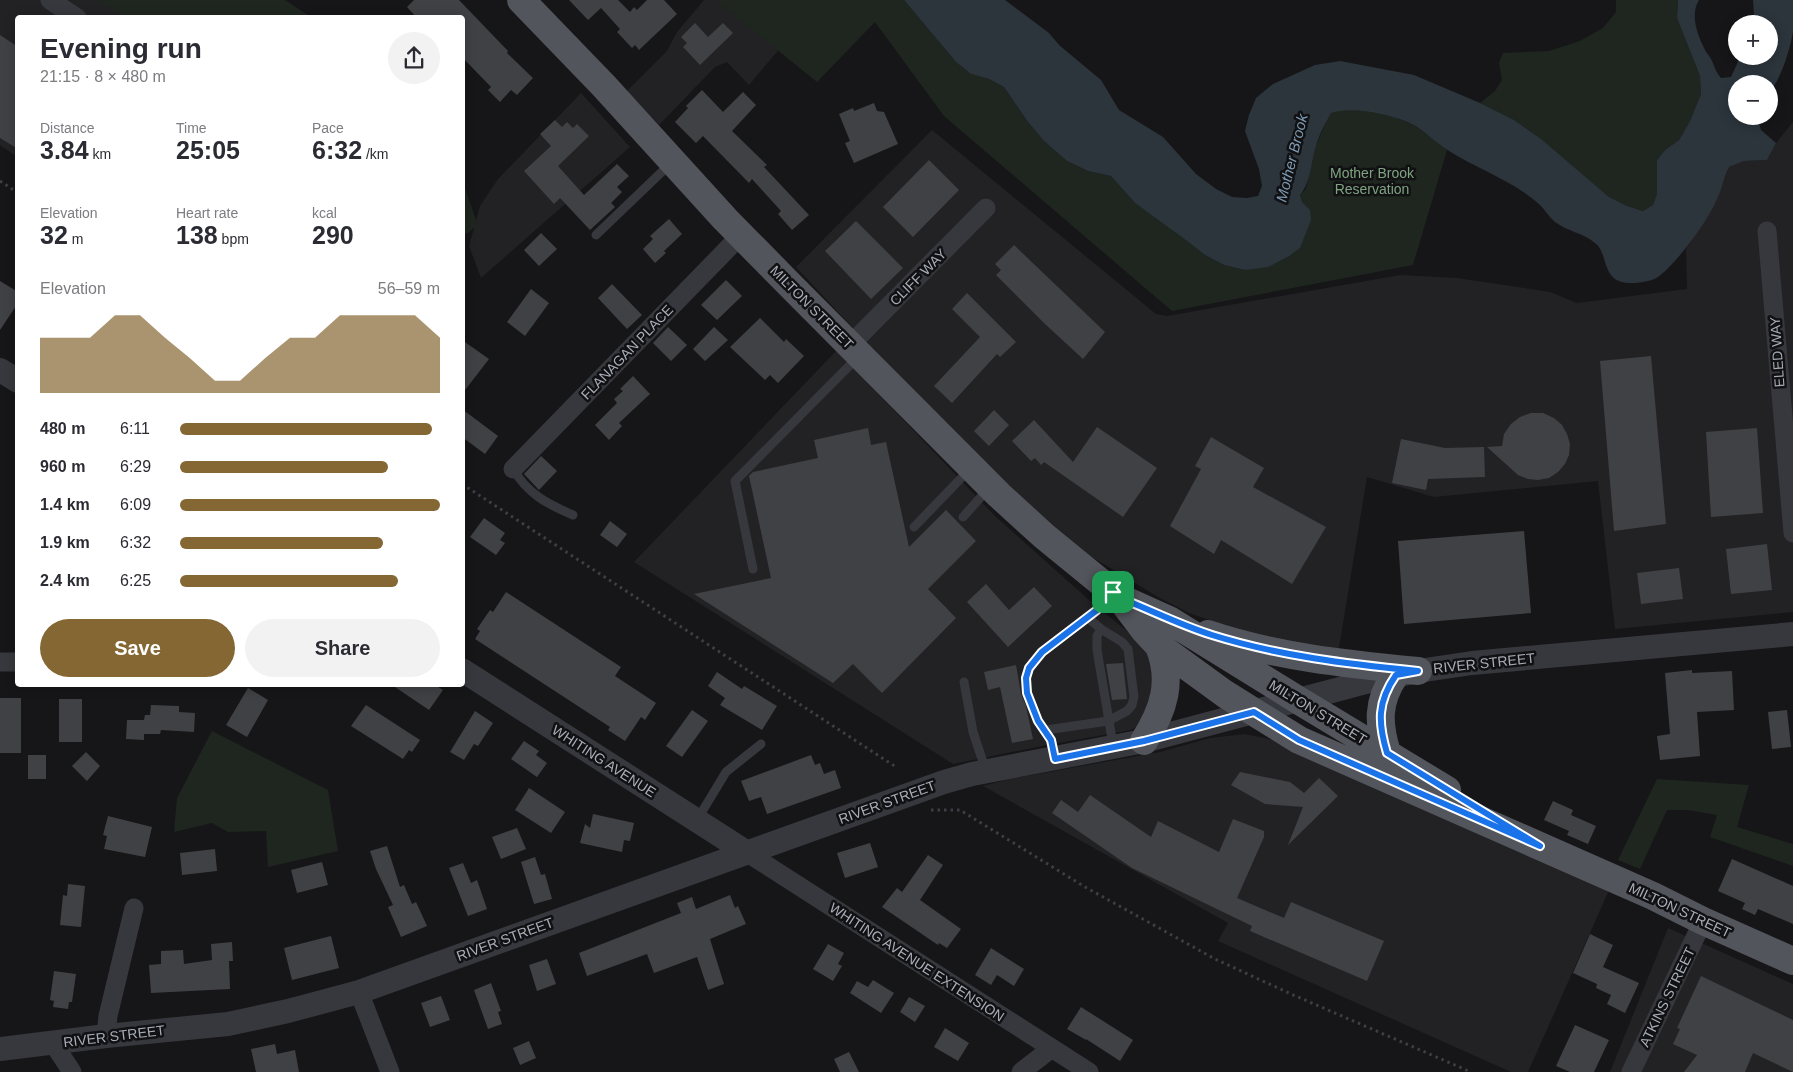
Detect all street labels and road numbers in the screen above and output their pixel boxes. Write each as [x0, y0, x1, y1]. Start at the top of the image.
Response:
street label: CLIFF WAY [886, 245, 950, 309]
street label: MILTON STREET [767, 262, 857, 352]
street label: FLANAGAN PLACE [578, 301, 676, 403]
street label: ELED WAY [1767, 315, 1787, 388]
street label: RIVER STREET [1432, 650, 1536, 676]
street label: MILTON STREET [1266, 677, 1370, 748]
street label: WHITING AVENUE [549, 722, 659, 800]
street label: RIVER STREET [836, 777, 938, 827]
street label: MILTON STREET [1626, 879, 1734, 941]
street label: WHITING AVENUE EXTENSION [827, 899, 1007, 1025]
street label: RIVER STREET [454, 914, 556, 964]
street label: ATKINS STREET [1636, 944, 1698, 1049]
street label: RIVER STREET [62, 1022, 166, 1050]

